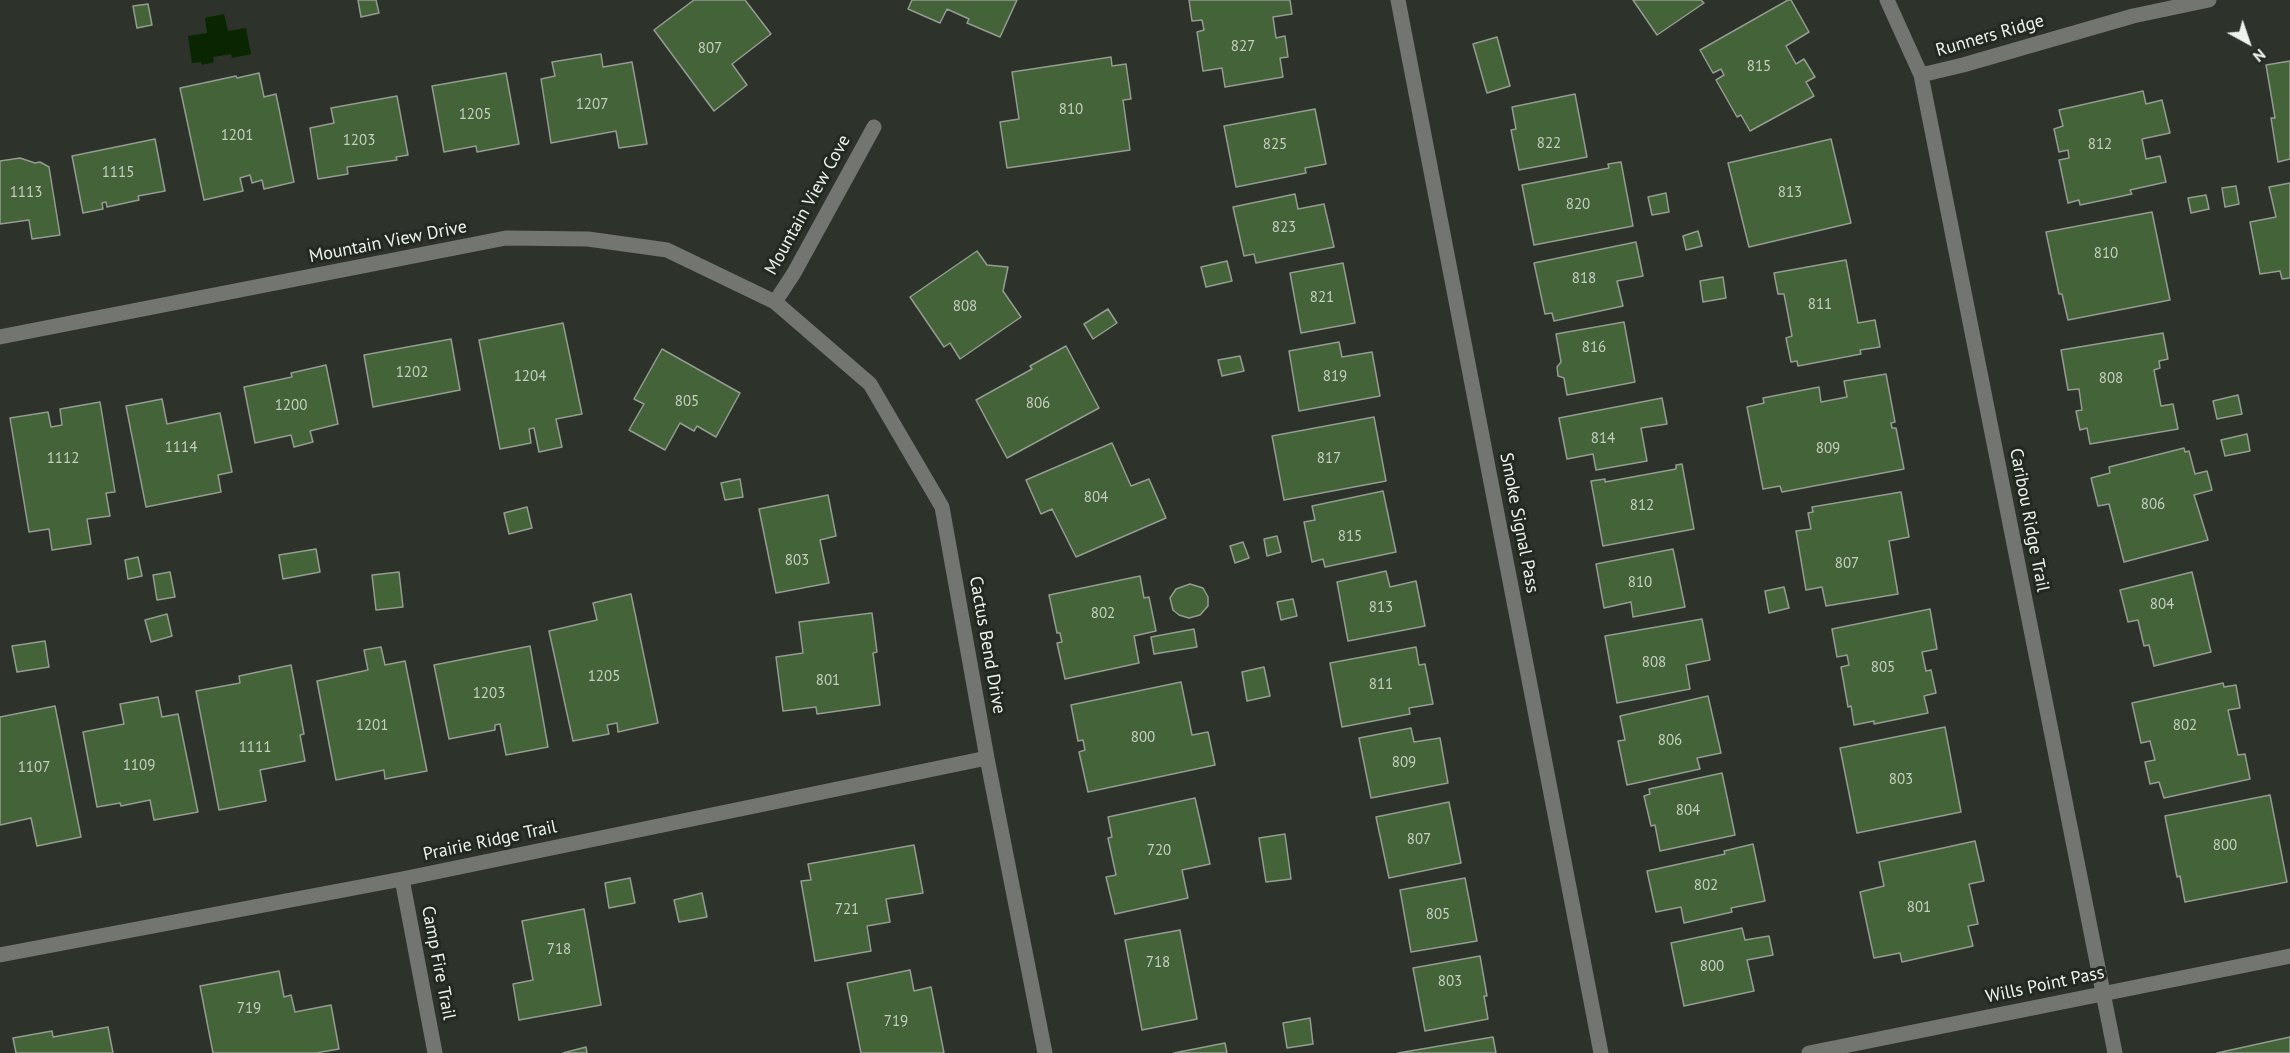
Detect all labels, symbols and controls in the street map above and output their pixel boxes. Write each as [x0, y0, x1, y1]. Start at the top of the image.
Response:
street label: Runners Ridge [1933, 10, 2047, 62]
north arrow [2218, 12, 2278, 72]
house number: 827 [1231, 38, 1255, 56]
house number: 807 [698, 40, 722, 58]
text: N [2249, 45, 2270, 67]
house number: 815 [1747, 58, 1771, 76]
house number: 1207 [576, 96, 608, 114]
house number: 810 [1059, 101, 1083, 119]
house number: 1205 [459, 106, 491, 124]
house number: 1201 [221, 127, 253, 145]
street label: Mountain View Cove [761, 131, 855, 279]
house number: 1203 [343, 132, 375, 150]
house number: 822 [1537, 135, 1561, 153]
house number: 825 [1263, 136, 1287, 154]
house number: 812 [2088, 136, 2112, 154]
house number: 1115 [102, 164, 134, 182]
house number: 1113 [10, 184, 42, 202]
house number: 813 [1778, 184, 1802, 202]
house number: 820 [1566, 196, 1590, 214]
street label: Mountain View Drive [307, 216, 469, 268]
house number: 823 [1272, 219, 1296, 237]
house number: 810 [2094, 245, 2118, 263]
house number: 818 [1572, 270, 1596, 288]
house number: 821 [1310, 289, 1334, 307]
house number: 811 [1808, 296, 1832, 314]
house number: 808 [953, 298, 977, 316]
house number: 816 [1582, 339, 1606, 357]
house number: 1202 [396, 364, 428, 382]
house number: 1204 [514, 368, 546, 386]
house number: 819 [1323, 368, 1347, 386]
house number: 808 [2099, 370, 2123, 388]
house number: 805 [675, 393, 699, 411]
house number: 806 [1026, 395, 1050, 413]
house number: 1200 [275, 397, 307, 415]
house number: 814 [1591, 430, 1615, 448]
house number: 1114 [165, 439, 197, 457]
house number: 809 [1816, 440, 1840, 458]
street label: Caribou Ridge Trail [2004, 446, 2054, 594]
house number: 1112 [47, 450, 79, 468]
house number: 817 [1317, 450, 1341, 468]
street label: Smoke Signal Pass [1495, 451, 1543, 595]
house number: 804 [1084, 489, 1108, 507]
house number: 806 [2141, 496, 2165, 514]
house number: 812 [1630, 497, 1654, 515]
house number: 815 [1338, 528, 1362, 546]
house number: 803 [785, 552, 809, 570]
house number: 807 [1835, 555, 1859, 573]
street label: Cactus Bend Drive [964, 574, 1010, 716]
house number: 810 [1628, 574, 1652, 592]
house number: 804 [2150, 596, 2174, 614]
house number: 813 [1369, 599, 1393, 617]
house number: 802 [1091, 605, 1115, 623]
house number: 808 [1642, 654, 1666, 672]
house number: 805 [1871, 659, 1895, 677]
house number: 1205 [588, 668, 620, 686]
house number: 801 [816, 672, 840, 690]
house number: 811 [1369, 676, 1393, 694]
house number: 1203 [473, 685, 505, 703]
house number: 1201 [356, 717, 388, 735]
house number: 802 [2173, 717, 2197, 735]
house number: 800 [1131, 729, 1155, 747]
house number: 806 [1658, 732, 1682, 750]
house number: 1111 [239, 739, 271, 757]
house number: 809 [1392, 754, 1416, 772]
house number: 1109 [123, 757, 155, 775]
house number: 1107 [18, 759, 50, 777]
house number: 803 [1889, 771, 1913, 789]
house number: 804 [1676, 802, 1700, 820]
street label: Prairie Ridge Trail [421, 816, 559, 866]
house number: 807 [1407, 831, 1431, 849]
house number: 800 [2213, 837, 2237, 855]
house number: 720 [1147, 842, 1171, 860]
house number: 802 [1694, 877, 1718, 895]
house number: 801 [1907, 899, 1931, 917]
house number: 721 [835, 901, 859, 919]
street label: Camp Fire Trail [416, 904, 460, 1022]
house number: 805 [1426, 906, 1450, 924]
house number: 718 [547, 941, 571, 959]
house number: 718 [1146, 954, 1170, 972]
house number: 800 [1700, 958, 1724, 976]
street label: Wills Point Pass [1984, 962, 2106, 1008]
house number: 803 [1438, 973, 1462, 991]
house number: 719 [237, 1000, 261, 1018]
house number: 719 [884, 1013, 908, 1031]

